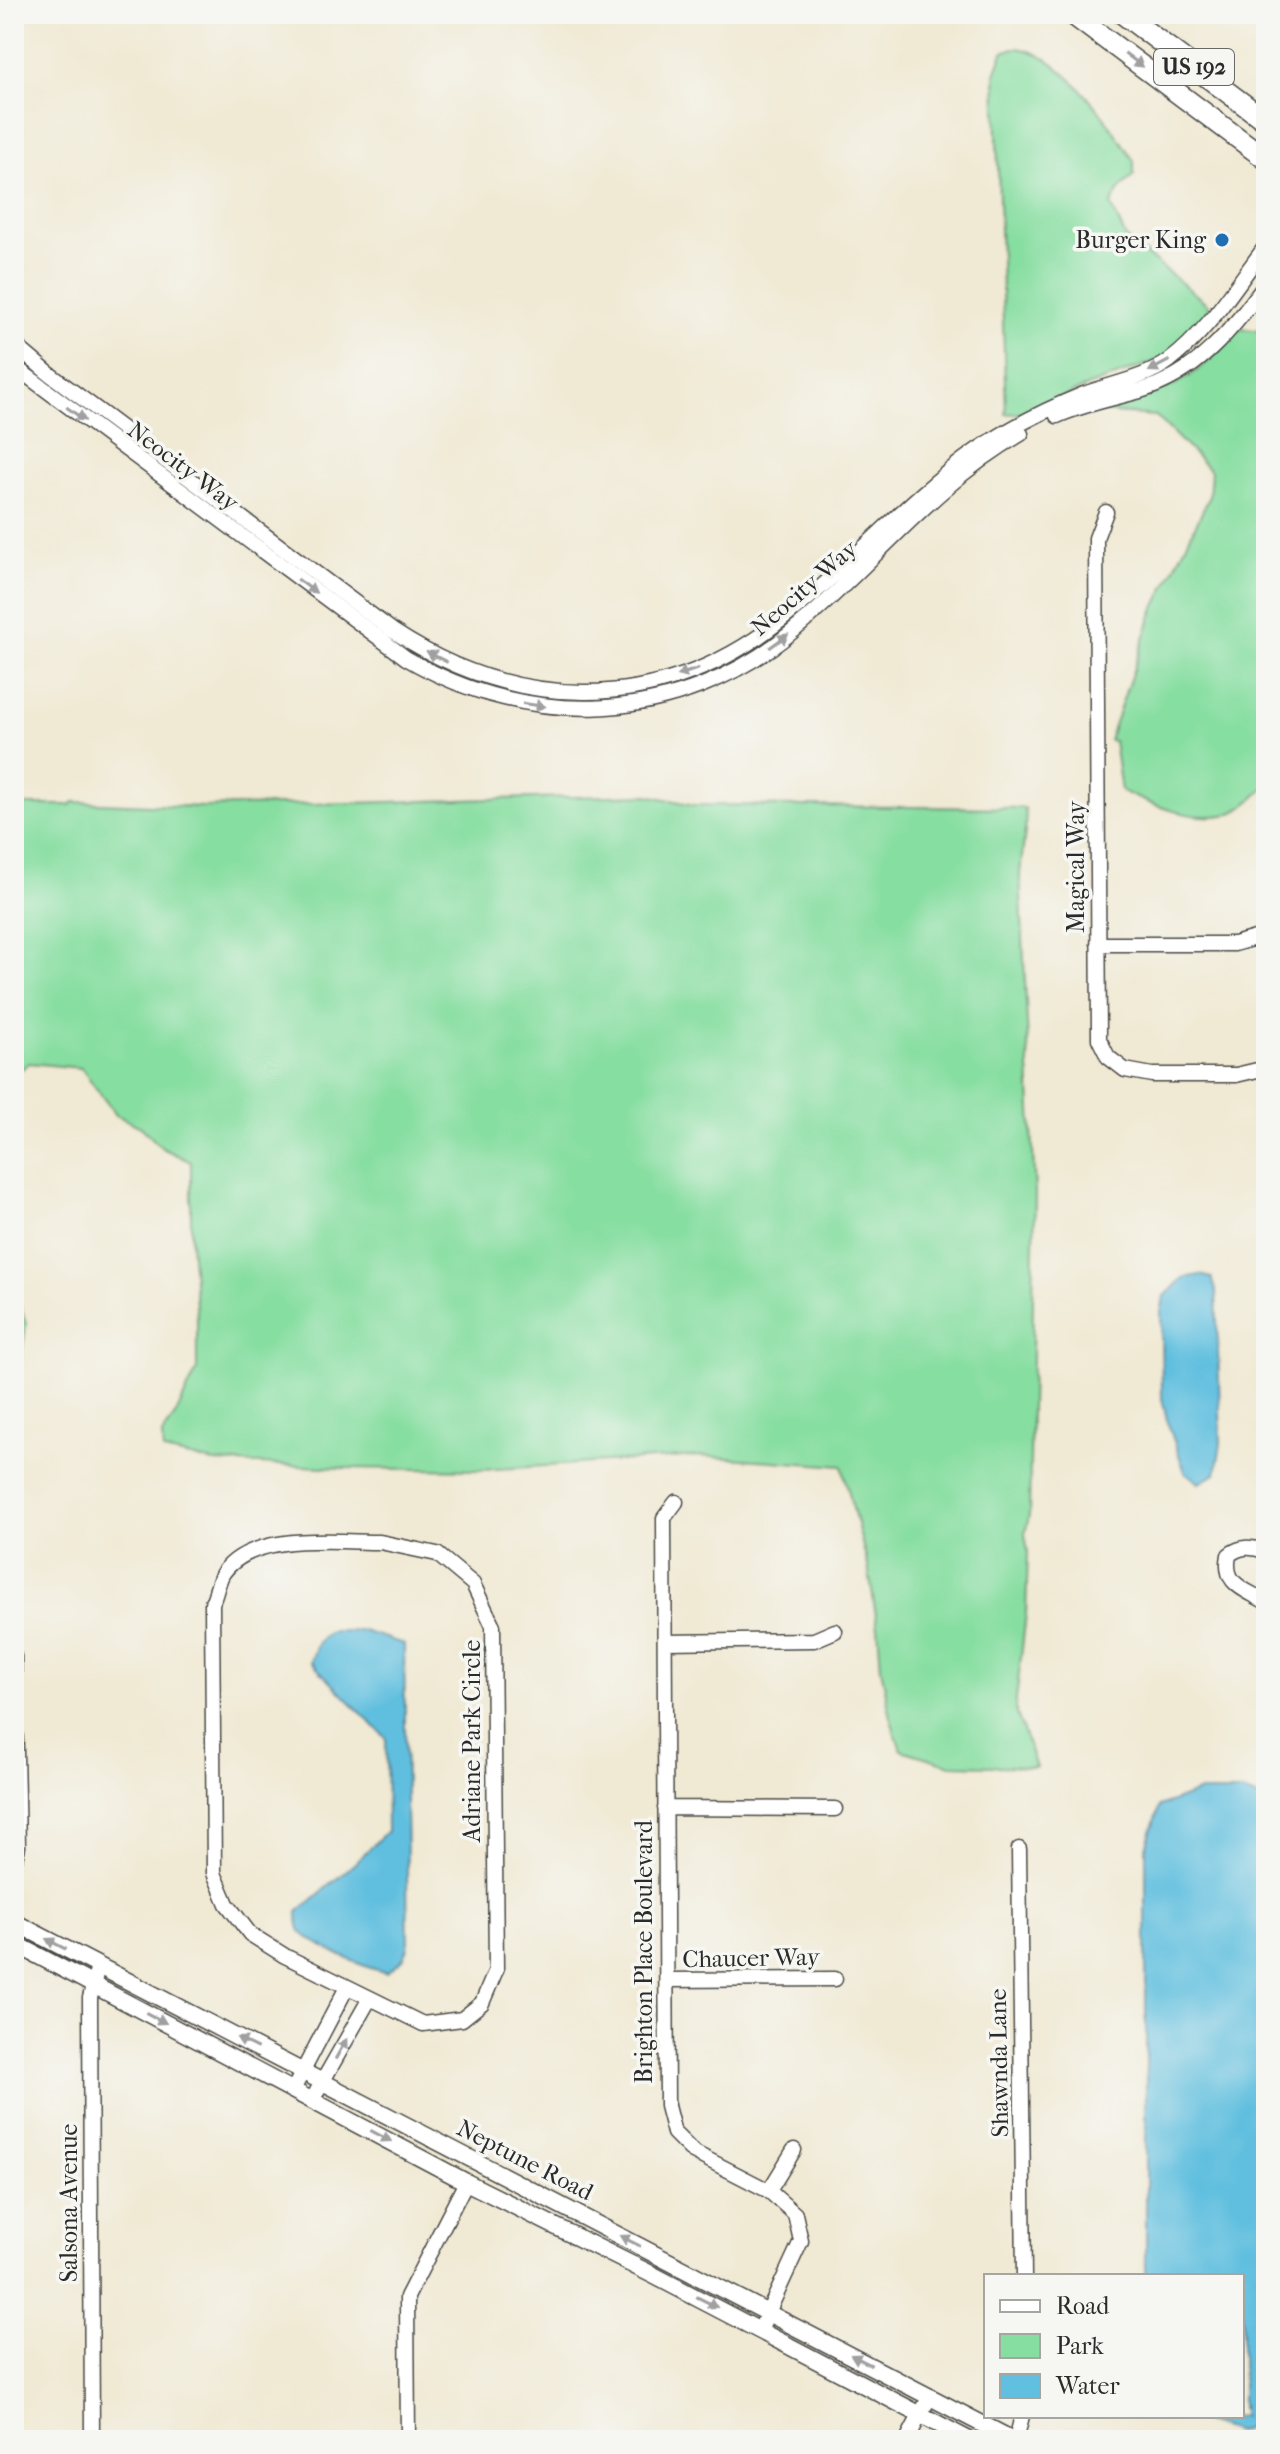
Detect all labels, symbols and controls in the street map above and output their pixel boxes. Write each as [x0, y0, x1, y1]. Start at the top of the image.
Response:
road number: US 192 [1154, 49, 1234, 85]
one-way arrow [1124, 52, 1144, 68]
place label: Burger King [1075, 226, 1207, 254]
marker: Burger King [1213, 231, 1231, 249]
one-way arrow [1148, 358, 1170, 372]
one-way arrow [66, 405, 86, 421]
street label: Neocity Way [122, 415, 245, 517]
street label: Neocity Way [745, 534, 864, 642]
one-way arrow [296, 578, 317, 593]
one-way arrow [768, 634, 789, 650]
one-way arrow [425, 651, 448, 664]
one-way arrow [676, 666, 700, 679]
one-way arrow [522, 699, 547, 712]
street label: Magical Way [1062, 800, 1090, 933]
street label: Adriane Park Circle [458, 1640, 486, 1843]
street label: Brighton Place Boulevard [630, 1819, 658, 2084]
one-way arrow [45, 1937, 68, 1951]
street label: Chaucer Way [682, 1943, 821, 1973]
street label: Shawnda Lane [984, 1988, 1014, 2138]
one-way arrow [144, 2012, 167, 2025]
one-way arrow [235, 2037, 258, 2050]
one-way arrow [335, 2038, 348, 2061]
street label: Neptune Road [452, 2114, 599, 2207]
street label: Salsona Avenue [55, 2124, 83, 2282]
one-way arrow [370, 2129, 392, 2143]
one-way arrow [618, 2234, 641, 2248]
legend [984, 2274, 1244, 2418]
text: Road [1056, 2292, 1110, 2320]
one-way arrow [695, 2296, 718, 2309]
text: Park [1056, 2332, 1104, 2360]
one-way arrow [849, 2353, 872, 2367]
text: Water [1055, 2372, 1120, 2400]

